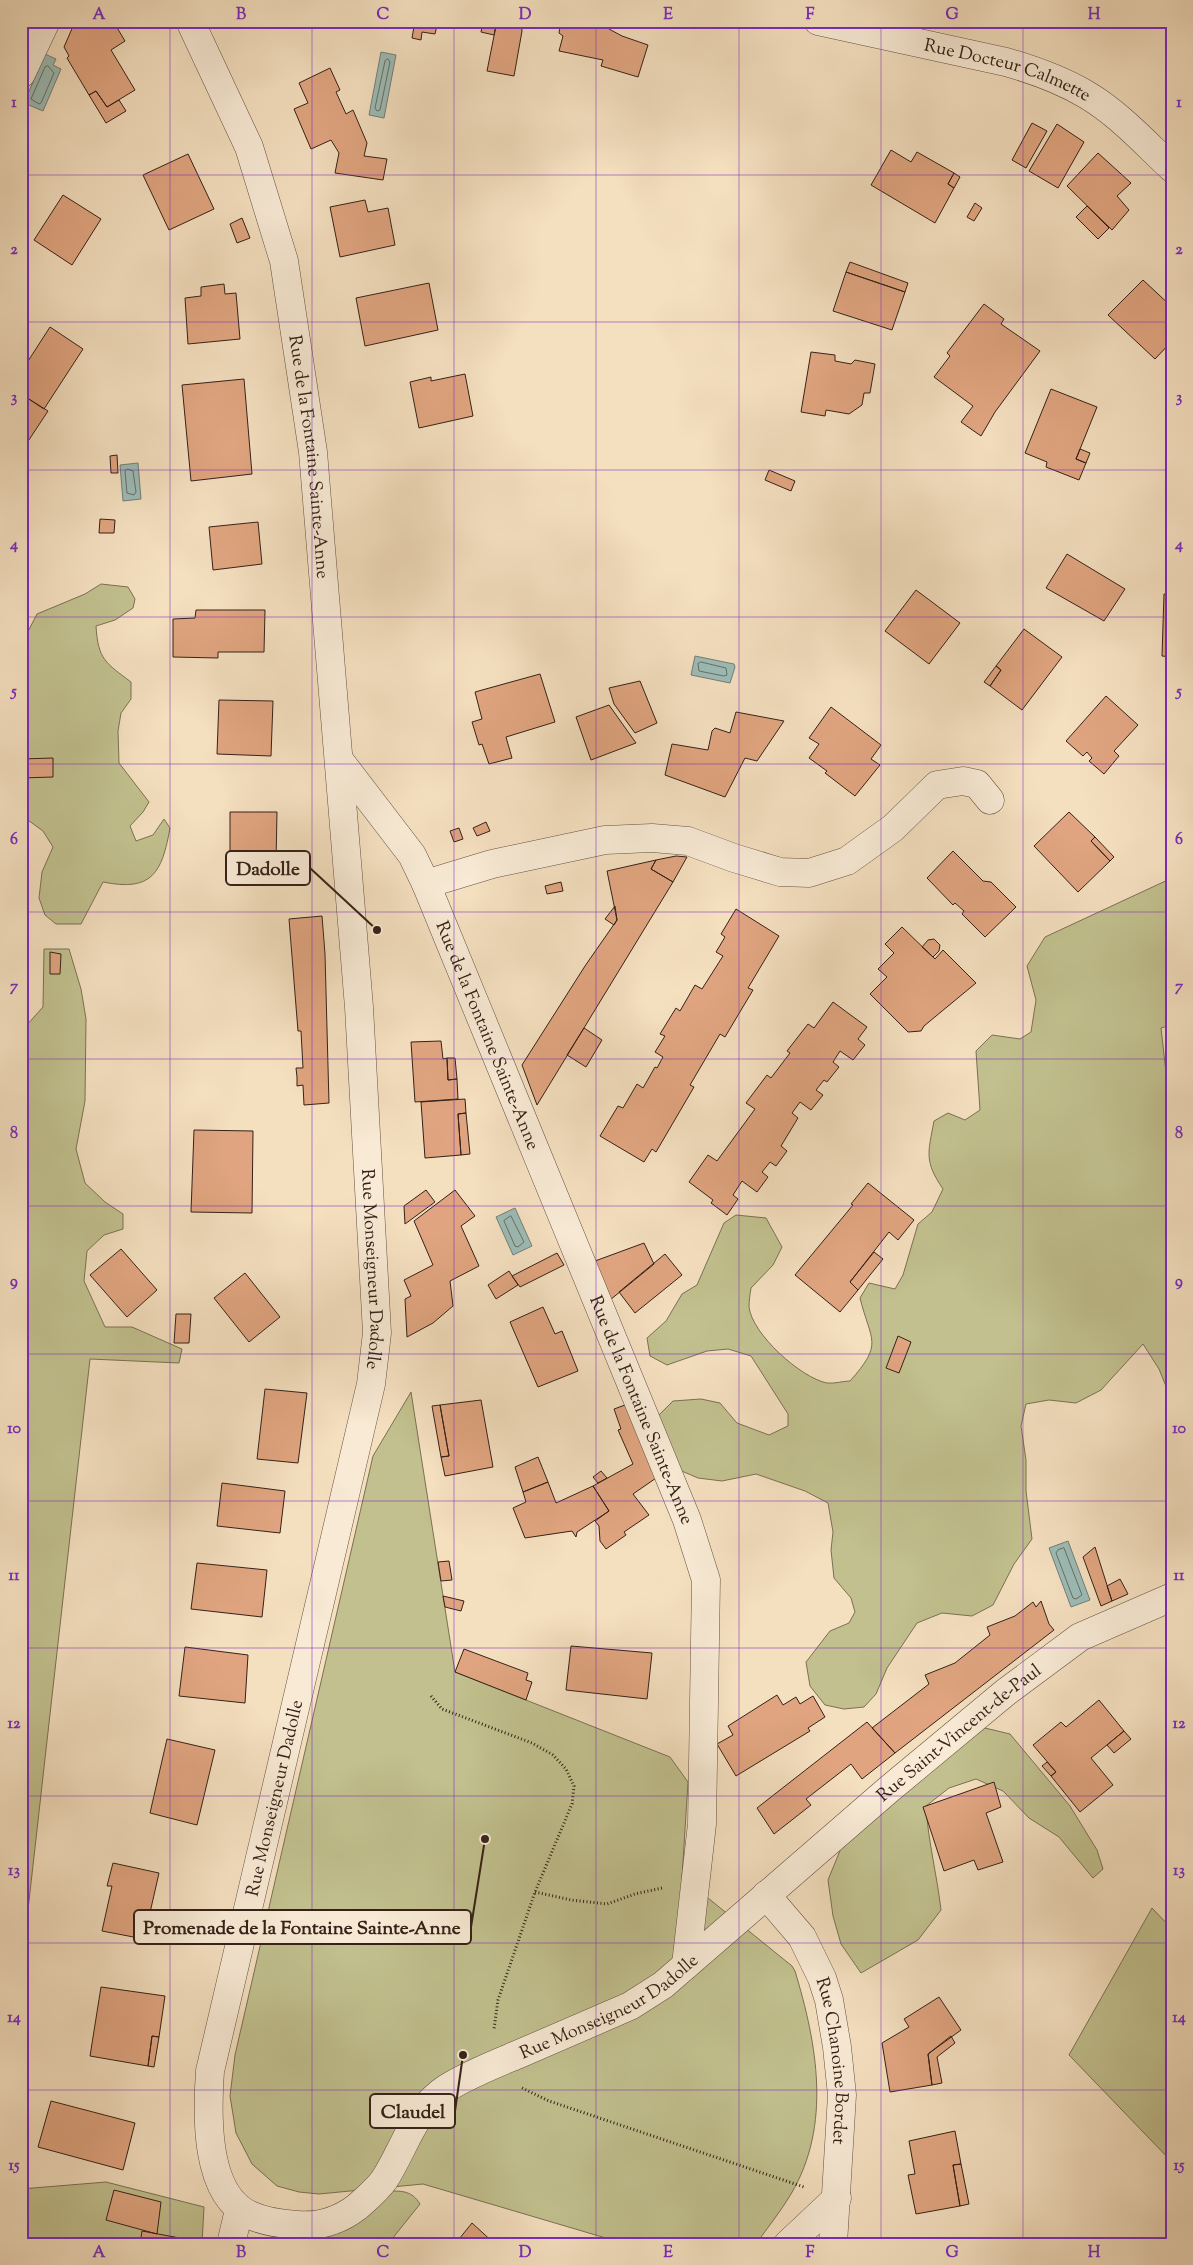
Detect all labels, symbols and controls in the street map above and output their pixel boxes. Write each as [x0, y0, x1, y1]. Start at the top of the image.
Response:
text: A [93, 4, 106, 27]
text: B [236, 4, 246, 27]
text: C [377, 4, 390, 27]
text: D [519, 4, 532, 27]
text: E [663, 4, 673, 27]
text: F [806, 4, 815, 27]
text: G [945, 4, 959, 27]
text: H [1088, 4, 1101, 27]
street label: Rue Docteur Calmette [921, 33, 1095, 109]
text: 1 [11, 92, 17, 115]
text: 1 [1176, 92, 1182, 115]
text: 2 [10, 239, 18, 262]
text: 2 [1175, 239, 1183, 262]
street label: Rue de la Fontaine Sainte-Anne [280, 333, 334, 580]
text: 3 [11, 387, 18, 410]
text: 3 [1176, 387, 1183, 410]
text: 4 [9, 534, 18, 557]
text: 4 [1174, 534, 1183, 557]
text: 5 [9, 681, 17, 704]
text: 5 [1174, 681, 1182, 704]
text: 6 [10, 829, 18, 852]
text: 6 [1175, 829, 1183, 852]
callout: Dadolle [226, 851, 310, 885]
text: Dadolle [236, 857, 300, 884]
street label: Rue de la Fontaine Sainte-Anne [428, 918, 545, 1154]
text: 7 [10, 976, 19, 999]
text: 7 [1175, 976, 1184, 999]
text: 8 [10, 1123, 18, 1146]
text: 8 [1175, 1123, 1183, 1146]
street label: Rue Monseigneur Dadolle [353, 1168, 388, 1371]
text: 9 [10, 1271, 18, 1294]
text: 9 [1175, 1271, 1183, 1294]
street label: Rue de la Fontaine Sainte-Anne [581, 1292, 699, 1529]
text: 10 [7, 1418, 21, 1441]
text: 10 [1172, 1418, 1186, 1441]
text: 11 [9, 1565, 20, 1588]
text: 11 [1174, 1565, 1185, 1588]
street label: Rue Saint-Vincent-de-Paul [872, 1659, 1048, 1809]
street label: Rue Monseigneur Dadolle [241, 1698, 311, 1899]
text: 12 [8, 1713, 21, 1736]
text: 12 [1173, 1713, 1186, 1736]
text: 13 [8, 1860, 20, 1883]
text: 13 [1173, 1860, 1185, 1883]
callout: Promenade de la Fontaine Sainte-Anne [134, 1910, 471, 1944]
text: Promenade de la Fontaine Sainte-Anne [143, 1916, 461, 1943]
street label: Rue Monseigneur Dadolle [516, 1949, 705, 2067]
street label: Rue Chanoine Bordet [808, 1974, 853, 2145]
text: 14 [7, 2007, 21, 2030]
text: 14 [1172, 2007, 1186, 2030]
callout: Claudel [370, 2094, 455, 2128]
text: Claudel [381, 2100, 446, 2127]
text: 15 [9, 2155, 20, 2178]
text: 15 [1174, 2155, 1185, 2178]
text: A [93, 2242, 106, 2265]
text: B [236, 2242, 246, 2265]
text: C [377, 2242, 390, 2265]
text: D [519, 2242, 532, 2265]
text: E [663, 2242, 673, 2265]
text: F [806, 2242, 815, 2265]
text: G [945, 2242, 959, 2265]
text: H [1088, 2242, 1101, 2265]

